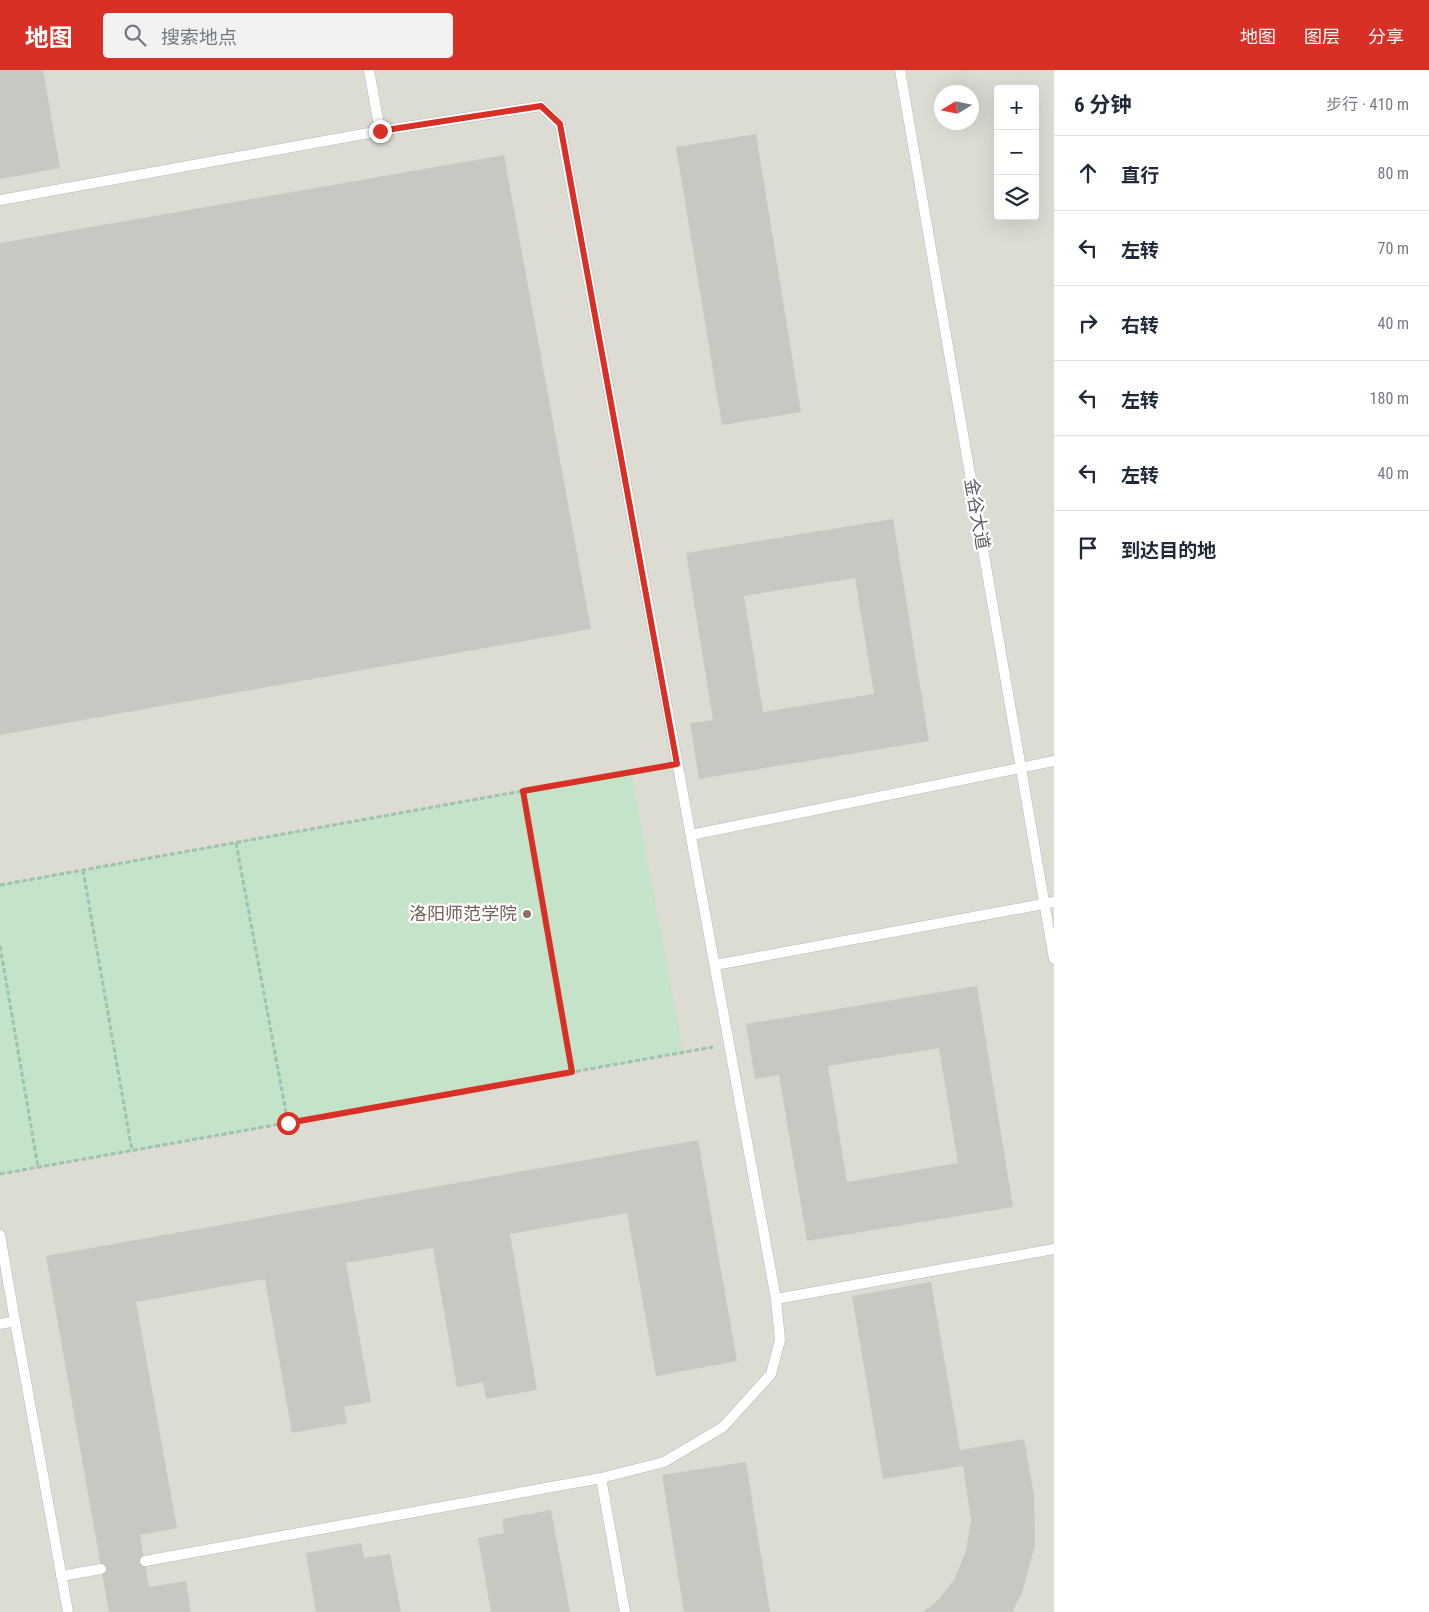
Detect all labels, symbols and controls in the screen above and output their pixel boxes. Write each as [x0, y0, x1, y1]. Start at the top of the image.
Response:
search box [103, 13, 453, 58]
icon: search [121, 21, 149, 49]
text: 地图 [25, 24, 73, 52]
text: 搜索地点 [161, 26, 237, 49]
text: 地图 [1240, 26, 1276, 47]
text: 图层 [1304, 26, 1340, 47]
text: 分享 [1368, 26, 1404, 47]
north arrow [934, 85, 979, 130]
map controls [994, 85, 1039, 220]
button: + [994, 85, 1039, 130]
text: 6 分钟 [1074, 93, 1131, 117]
text: 步行 · 410 m [1326, 95, 1409, 114]
route end [369, 120, 392, 143]
button: − [994, 130, 1039, 175]
icon: ahead [1074, 159, 1102, 187]
text: 直行 [1121, 164, 1159, 187]
text: 80 m [1377, 164, 1409, 183]
button: layers [994, 175, 1039, 220]
icon: left [1074, 234, 1102, 262]
text: 左转 [1121, 239, 1159, 262]
text: 70 m [1377, 239, 1409, 258]
icon: right [1074, 309, 1102, 337]
text: 右转 [1121, 314, 1159, 337]
text: 40 m [1377, 314, 1409, 333]
icon: left [1074, 384, 1102, 412]
text: 左转 [1121, 389, 1159, 412]
text: 180 m [1370, 389, 1409, 408]
icon: left [1074, 459, 1102, 487]
text: 左转 [1121, 464, 1159, 487]
text: 40 m [1377, 464, 1409, 483]
street label: 金谷大道 [961, 477, 994, 551]
icon: arrive [1074, 534, 1102, 562]
text: 到达目的地 [1121, 539, 1216, 562]
place label: 洛阳师范学院 [409, 903, 517, 924]
marker: 洛阳师范学院 [521, 908, 533, 920]
route start [277, 1112, 300, 1135]

